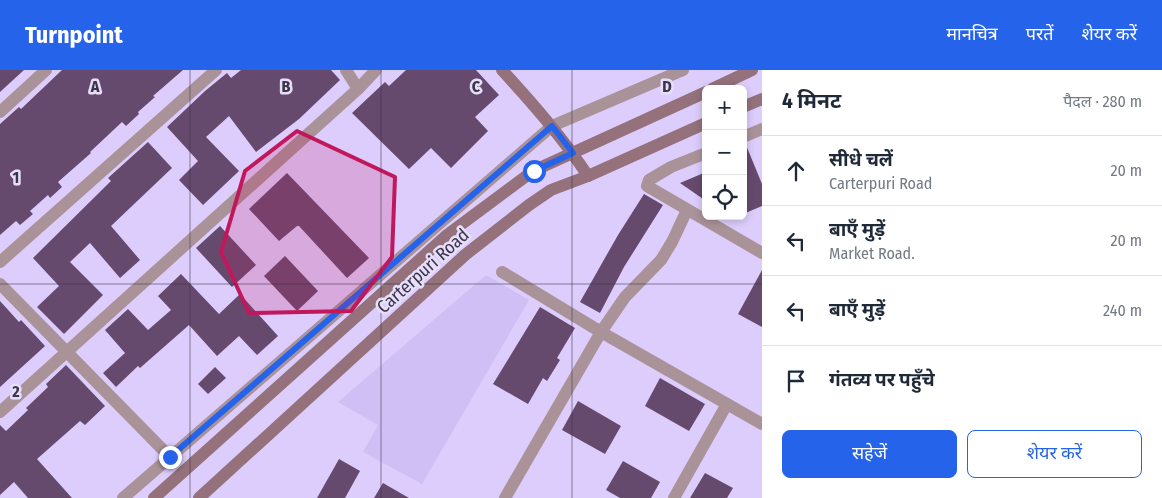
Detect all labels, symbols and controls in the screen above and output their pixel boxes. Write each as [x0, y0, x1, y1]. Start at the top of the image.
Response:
text: Turnpoint [25, 21, 123, 49]
text: मानचित्र [946, 23, 998, 45]
text: परतें [1026, 23, 1054, 45]
text: शेयर करें [1082, 23, 1137, 45]
text: A [90, 77, 100, 96]
text: B [282, 77, 291, 96]
text: C [472, 77, 481, 96]
text: D [662, 77, 672, 96]
map controls [702, 85, 747, 220]
button: + [702, 85, 747, 130]
text: 4 मिनट [782, 88, 841, 114]
text: पैदल · 280 m [1063, 92, 1142, 111]
button: − [702, 130, 747, 175]
text: सीधे चलें [829, 148, 893, 171]
icon: ahead [782, 157, 810, 185]
route start [523, 160, 546, 183]
text: 20 m [1111, 161, 1142, 180]
text: 1 [13, 168, 19, 187]
text: Carterpuri Road [829, 174, 932, 193]
button: locate [702, 175, 747, 220]
text: बाएँ मुड़ें [829, 218, 885, 241]
street label: Carterpuri Road [372, 224, 474, 318]
icon: left [782, 227, 810, 255]
text: 20 m [1111, 231, 1142, 250]
text: Market Road. [829, 244, 915, 263]
icon: left [782, 297, 810, 325]
text: बाएँ मुड़ें [829, 298, 885, 321]
text: 240 m [1103, 301, 1142, 320]
icon: arrive [782, 367, 810, 395]
text: गंतव्य पर पहुँचे [829, 368, 935, 391]
text: 2 [11, 382, 20, 401]
button: सहेजें [782, 430, 957, 478]
button: शेयर करें [967, 430, 1142, 478]
route end [159, 446, 182, 469]

